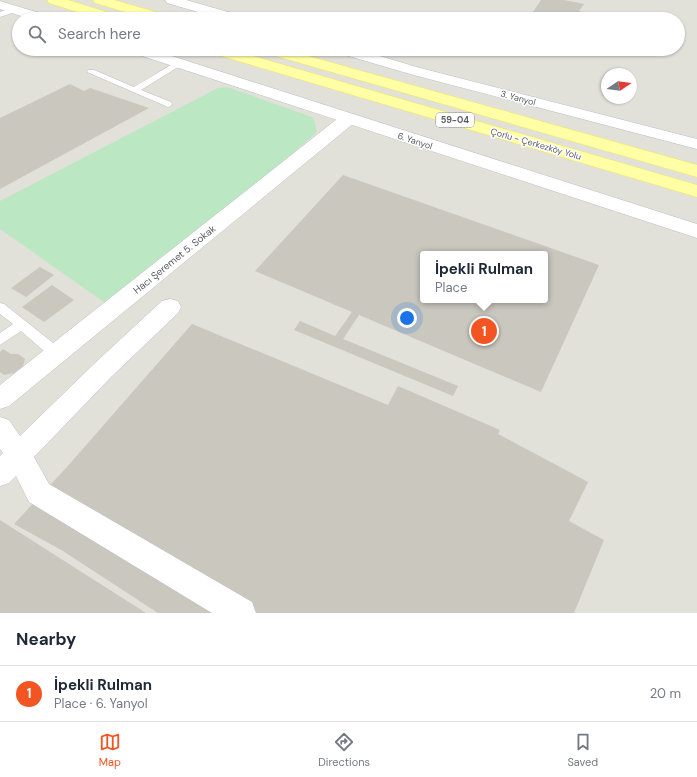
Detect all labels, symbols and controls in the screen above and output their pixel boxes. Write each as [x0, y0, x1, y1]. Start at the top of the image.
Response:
search box [12, 12, 685, 56]
icon: search [26, 23, 48, 45]
text: Search here [58, 24, 141, 44]
north arrow [601, 68, 637, 104]
street label: 3. Yanyol [499, 88, 537, 108]
road number: 59-04 [436, 113, 474, 127]
street label: Çorlu - Çerkezköy Yolu [489, 125, 583, 163]
street label: 6. Yanyol [396, 130, 434, 152]
street label: Hacı Şeremet 5. Sokak [130, 222, 218, 297]
popup [420, 251, 548, 303]
text: İpekli Rulman [435, 259, 533, 279]
text: Place [435, 279, 467, 296]
your location [397, 308, 417, 328]
pin: 1 [471, 316, 497, 346]
text: Nearby [16, 628, 76, 650]
text: İpekli Rulman [54, 675, 152, 695]
text: 1 [27, 685, 31, 702]
text: 20 m [650, 685, 681, 702]
text: Place · 6. Yanyol [54, 695, 148, 712]
tab: Map [99, 731, 121, 769]
tab: Directions [318, 731, 370, 769]
tab: Saved [567, 731, 598, 769]

